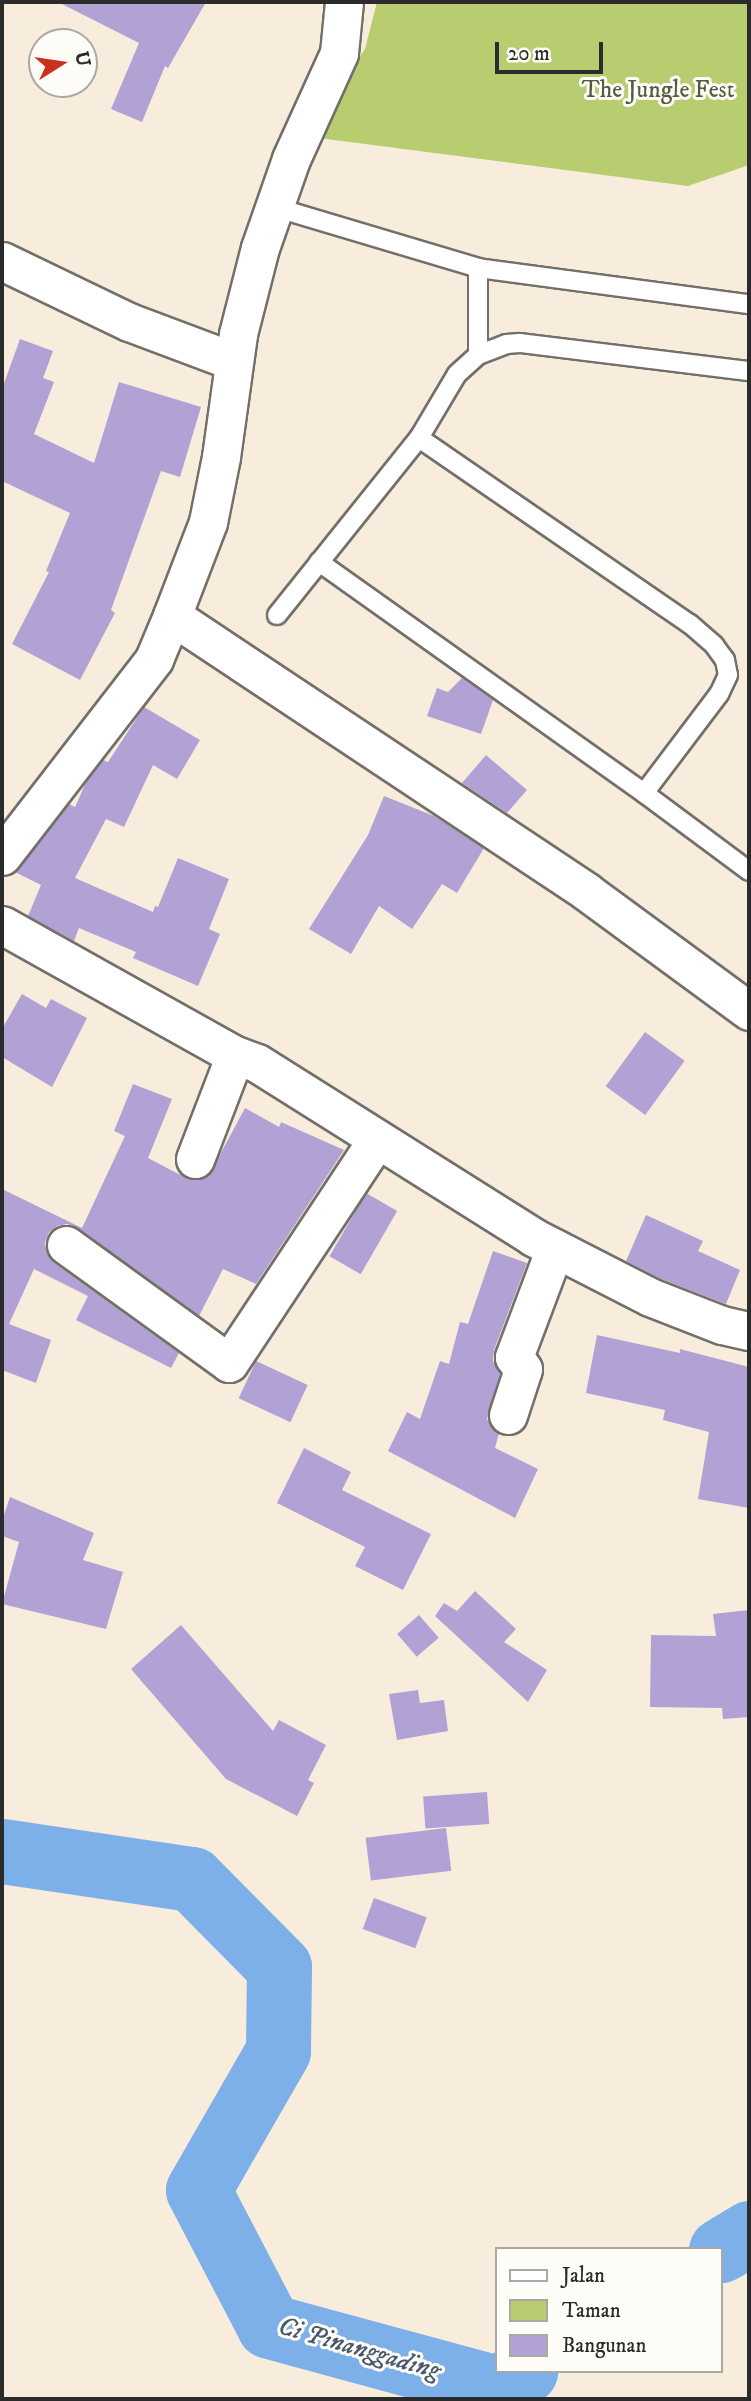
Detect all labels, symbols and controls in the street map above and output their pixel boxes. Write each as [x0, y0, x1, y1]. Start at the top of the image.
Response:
north arrow [28, 28, 98, 98]
scale bar [499, 28, 608, 72]
text: 20 m [508, 41, 550, 67]
text: U [69, 49, 95, 69]
park label: The Jungle Fest [582, 77, 734, 105]
legend [496, 2247, 723, 2373]
text: Jalan [562, 2263, 605, 2289]
text: Taman [562, 2298, 621, 2324]
water label: Ci Pinanggading [274, 2311, 444, 2387]
text: Bangunan [562, 2333, 646, 2359]

